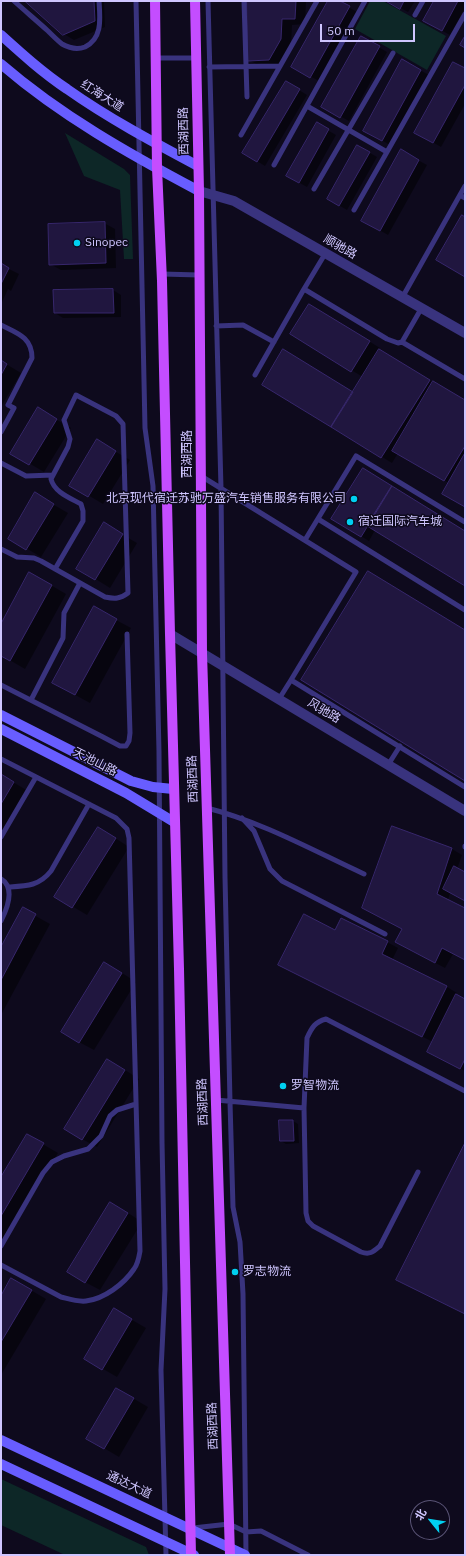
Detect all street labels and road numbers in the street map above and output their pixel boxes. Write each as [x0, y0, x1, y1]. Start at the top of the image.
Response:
street label: 红海大道 [78, 77, 126, 115]
street label: 西湖西路 [176, 107, 192, 155]
street label: 顺驰路 [321, 232, 359, 262]
street label: 西湖西路 [181, 430, 195, 478]
street label: 风驰路 [305, 696, 343, 726]
street label: 天池山路 [70, 745, 120, 779]
street label: 西湖西路 [185, 755, 201, 803]
street label: 西湖西路 [195, 1078, 211, 1126]
street label: 西湖西路 [205, 1402, 221, 1450]
street label: 通达大道 [104, 1468, 154, 1502]

